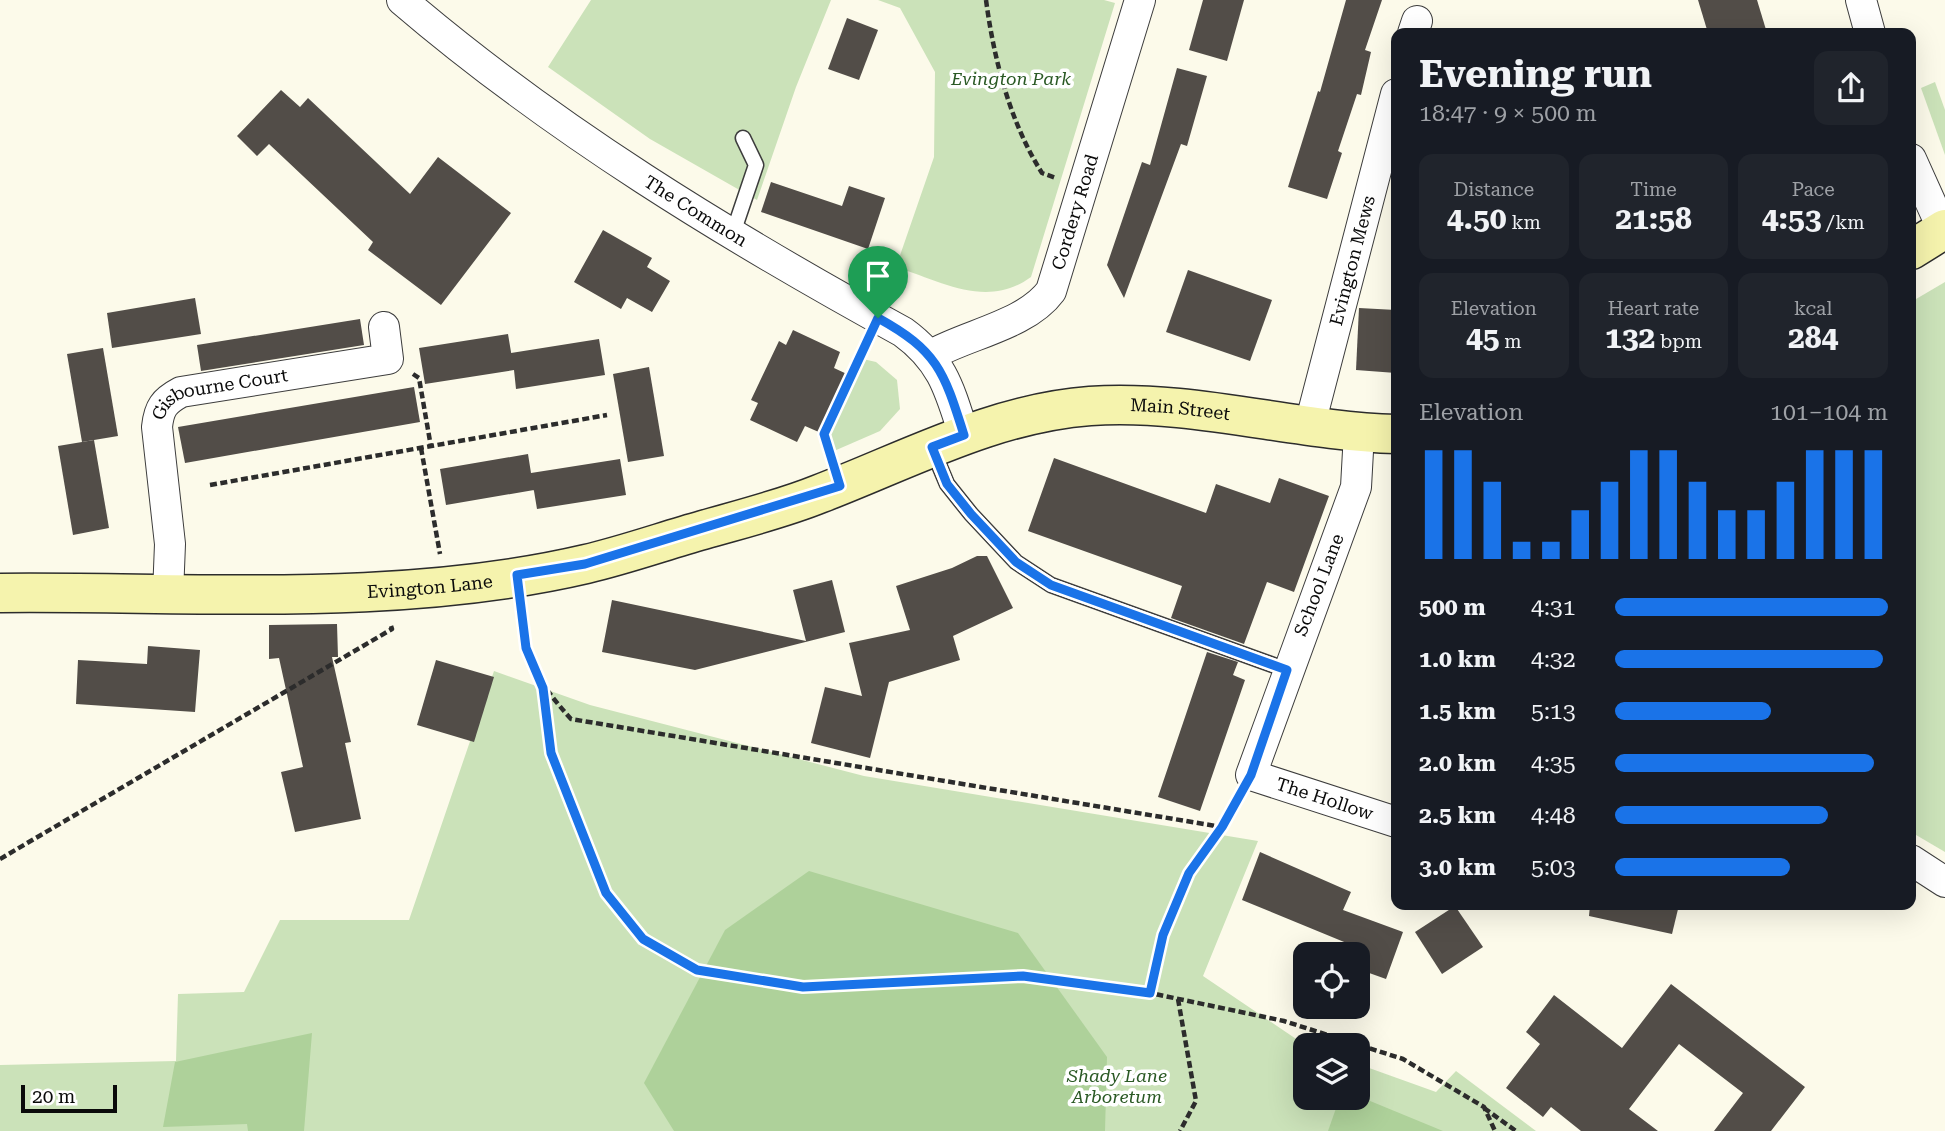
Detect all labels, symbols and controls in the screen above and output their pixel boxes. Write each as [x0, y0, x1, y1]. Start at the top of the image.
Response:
button: share [1814, 51, 1888, 125]
text: Evening run [1419, 52, 1652, 96]
park label: Evington Park [950, 68, 1071, 89]
text: 18:47 · 9 × 500 m [1419, 100, 1597, 127]
street label: Cordery Road [1047, 151, 1102, 272]
street label: The Common [640, 171, 752, 251]
text: Distance [1454, 178, 1534, 201]
text: Time [1630, 178, 1677, 201]
text: Pace [1792, 178, 1835, 201]
street label: Evington Mews [1325, 193, 1379, 328]
text: 4.50 [1447, 201, 1507, 236]
text: 21:58 [1615, 201, 1692, 236]
text: 4:53 [1762, 201, 1822, 236]
text: km [1507, 211, 1541, 234]
text: /km [1822, 211, 1865, 234]
pin [848, 246, 908, 318]
icon: arrive [859, 257, 897, 295]
text: Elevation [1451, 297, 1537, 320]
text: Heart rate [1608, 297, 1699, 320]
text: kcal [1794, 297, 1832, 320]
text: 45 [1466, 320, 1500, 355]
text: 132 [1605, 320, 1655, 355]
text: 284 [1788, 320, 1838, 355]
text: m [1500, 330, 1522, 353]
text: bpm [1655, 330, 1702, 353]
street label: Gisbourne Court [147, 364, 290, 423]
street label: Main Street [1130, 394, 1232, 424]
text: Elevation [1419, 399, 1523, 426]
text: 101–104 m [1770, 399, 1888, 426]
street label: School Lane [1289, 531, 1348, 639]
street label: Evington Lane [366, 570, 494, 602]
text: 500 m [1419, 594, 1486, 621]
text: 4:31 [1531, 594, 1576, 621]
text: 1.0 km [1419, 646, 1496, 673]
text: 4:32 [1531, 646, 1576, 673]
text: 1.5 km [1419, 698, 1496, 725]
text: 5:13 [1531, 698, 1576, 725]
text: 2.0 km [1419, 750, 1496, 777]
text: 4:35 [1531, 750, 1576, 777]
street label: The Hollow [1274, 773, 1376, 824]
text: 2.5 km [1419, 802, 1496, 829]
text: 4:48 [1531, 802, 1576, 829]
text: 3.0 km [1419, 854, 1496, 881]
text: 5:03 [1531, 854, 1576, 881]
map controls [1293, 942, 1370, 1110]
button: locate [1293, 942, 1370, 1019]
button: layers [1293, 1033, 1370, 1110]
park label: Shady Lane Arboretum [1066, 1065, 1167, 1107]
scale bar [21, 1082, 117, 1114]
text: 20 m [32, 1085, 75, 1108]

